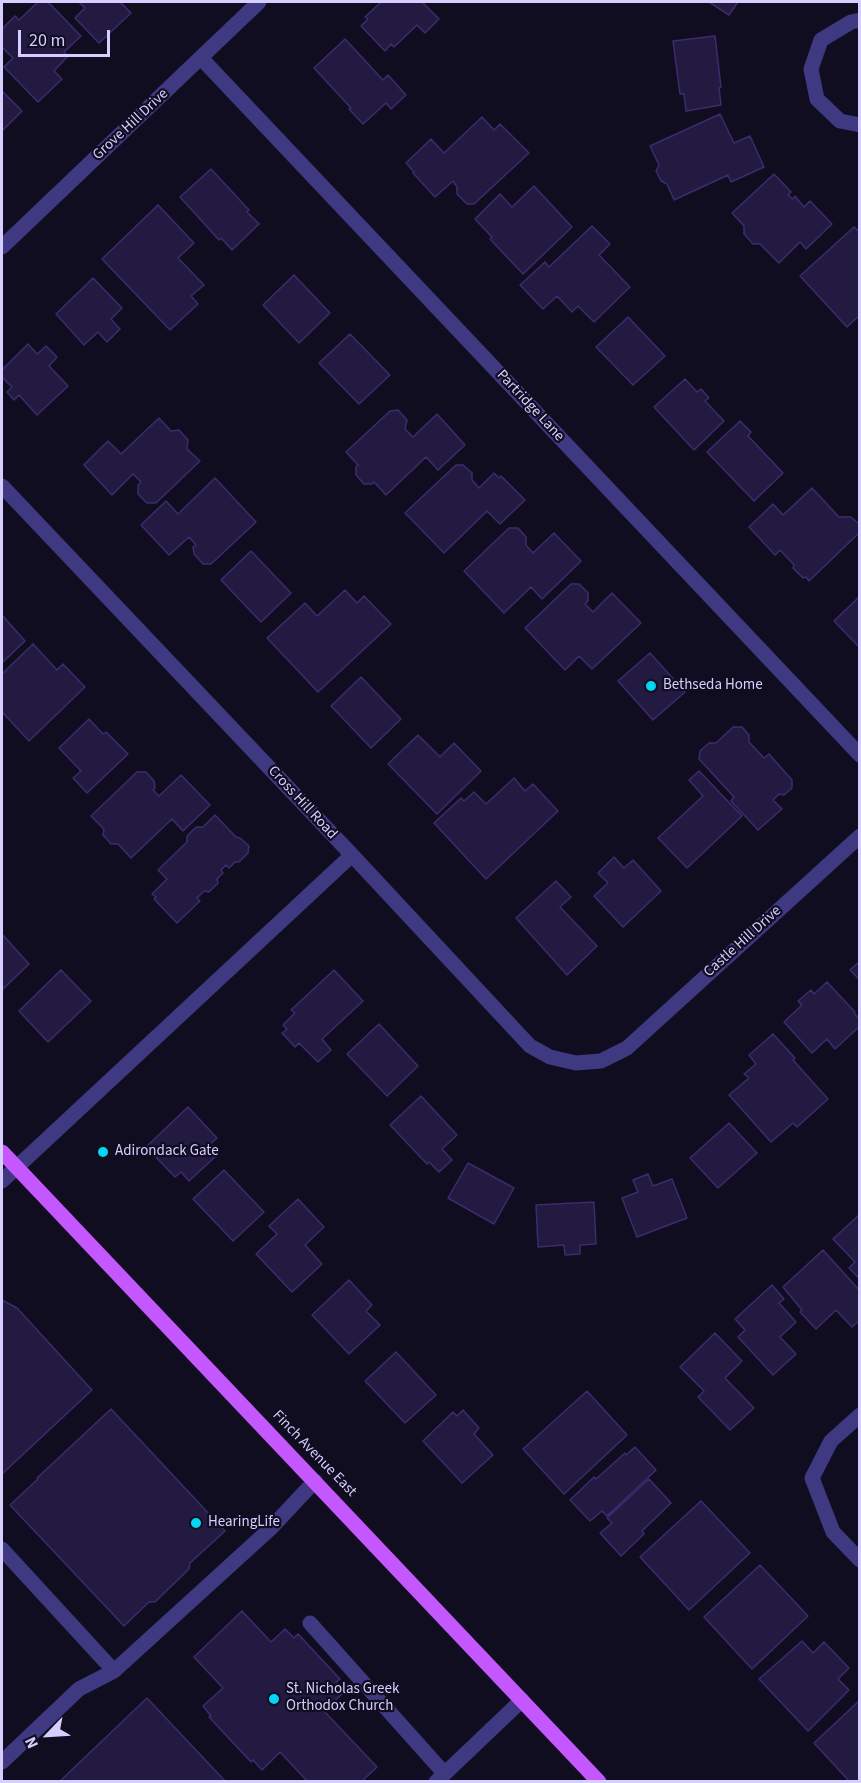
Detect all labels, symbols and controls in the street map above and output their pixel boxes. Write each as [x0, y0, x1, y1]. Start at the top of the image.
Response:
scale bar [21, 18, 112, 56]
text: 20 m [29, 28, 65, 53]
street label: Grove Hill Drive [90, 86, 172, 164]
street label: Partridge Lane [492, 367, 568, 445]
place label: Bethseda Home [663, 677, 763, 695]
marker: Bethseda Home [644, 679, 658, 693]
street label: Cross Hill Road [264, 763, 340, 843]
street label: Castle Hill Drive [701, 902, 785, 982]
place label: Adirondack Gate [115, 1143, 219, 1161]
marker: Adirondack Gate [96, 1145, 110, 1159]
street label: Finch Avenue East [268, 1407, 360, 1501]
place label: HearingLife [208, 1514, 280, 1532]
marker: HearingLife [189, 1516, 203, 1530]
place label: St. Nicholas Greek Orthodox Church [286, 1681, 399, 1716]
marker: St. Nicholas Greek Orthodox Church [267, 1692, 281, 1706]
north arrow [18, 1705, 78, 1765]
text: N [19, 1733, 44, 1752]

